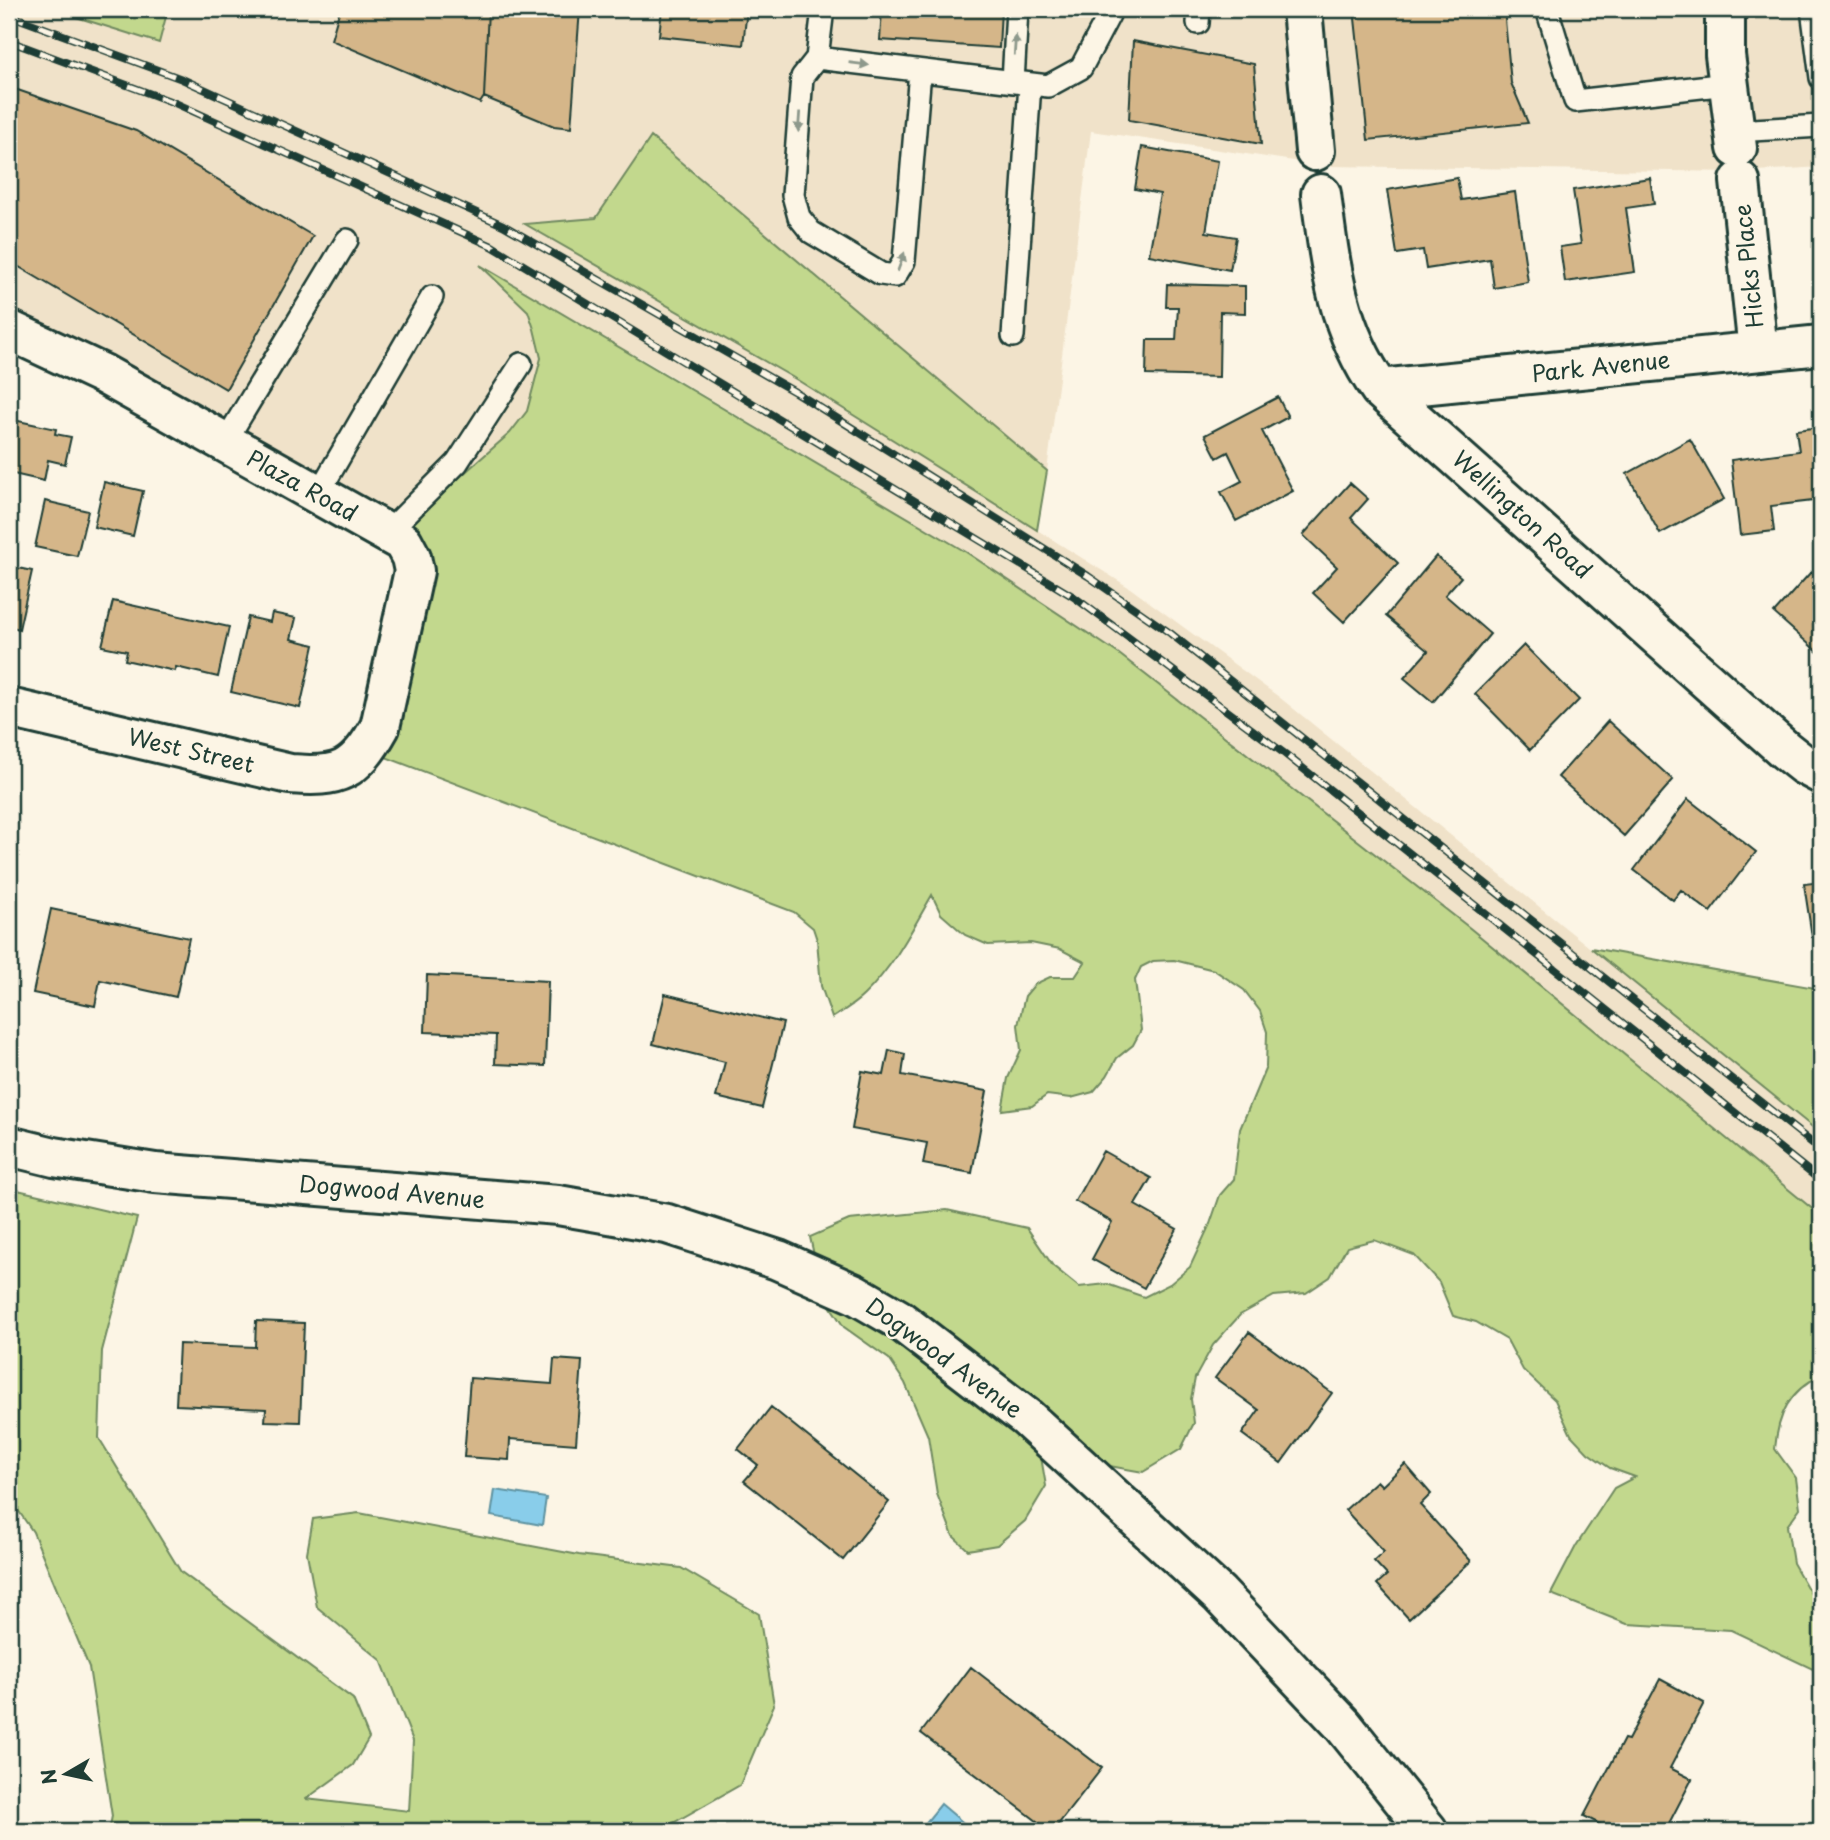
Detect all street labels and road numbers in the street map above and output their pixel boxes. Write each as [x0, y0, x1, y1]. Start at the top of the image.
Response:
street label: Hicks Place [1724, 203, 1771, 330]
street label: Park Avenue [1530, 341, 1672, 390]
street label: Plaza Road [241, 440, 365, 530]
street label: Wellington Road [1445, 441, 1601, 586]
street label: West Street [125, 718, 258, 781]
street label: Dogwood Avenue [298, 1165, 487, 1216]
street label: Dogwood Avenue [859, 1288, 1031, 1426]

